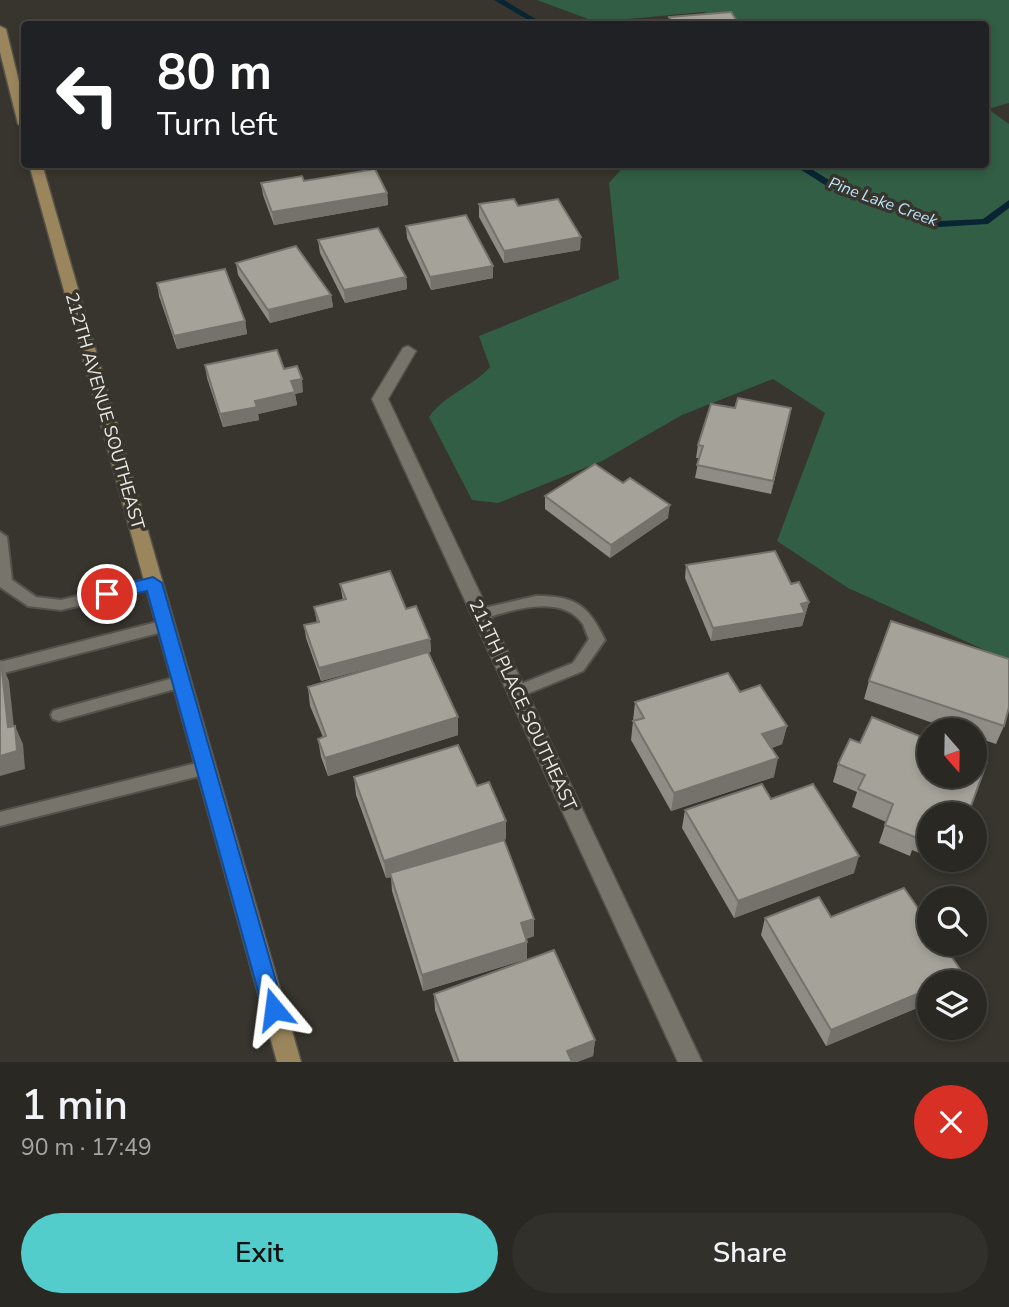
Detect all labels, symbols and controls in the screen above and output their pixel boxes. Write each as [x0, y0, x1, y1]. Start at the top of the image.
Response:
text: 80 m [157, 39, 272, 106]
icon: left [42, 49, 133, 140]
text: Turn left [157, 103, 277, 146]
water label: Pine Lake Creek [825, 172, 942, 232]
street label: 212TH AVENUE SOUTHEAST [60, 290, 150, 532]
pin [77, 564, 137, 624]
icon: arrive [88, 575, 126, 613]
street label: 211TH PLACE SOUTHEAST [464, 596, 583, 814]
north arrow [917, 718, 987, 788]
map controls [917, 718, 987, 1040]
button: sound [917, 802, 987, 872]
button: search [917, 886, 987, 956]
button: layers [917, 970, 987, 1040]
position arrow [237, 972, 311, 1046]
text: 1 min [21, 1077, 128, 1134]
button: close [914, 1085, 988, 1159]
text: 90 m · 17:49 [21, 1132, 152, 1163]
button: Exit [21, 1213, 498, 1293]
button: Share [512, 1213, 988, 1293]

